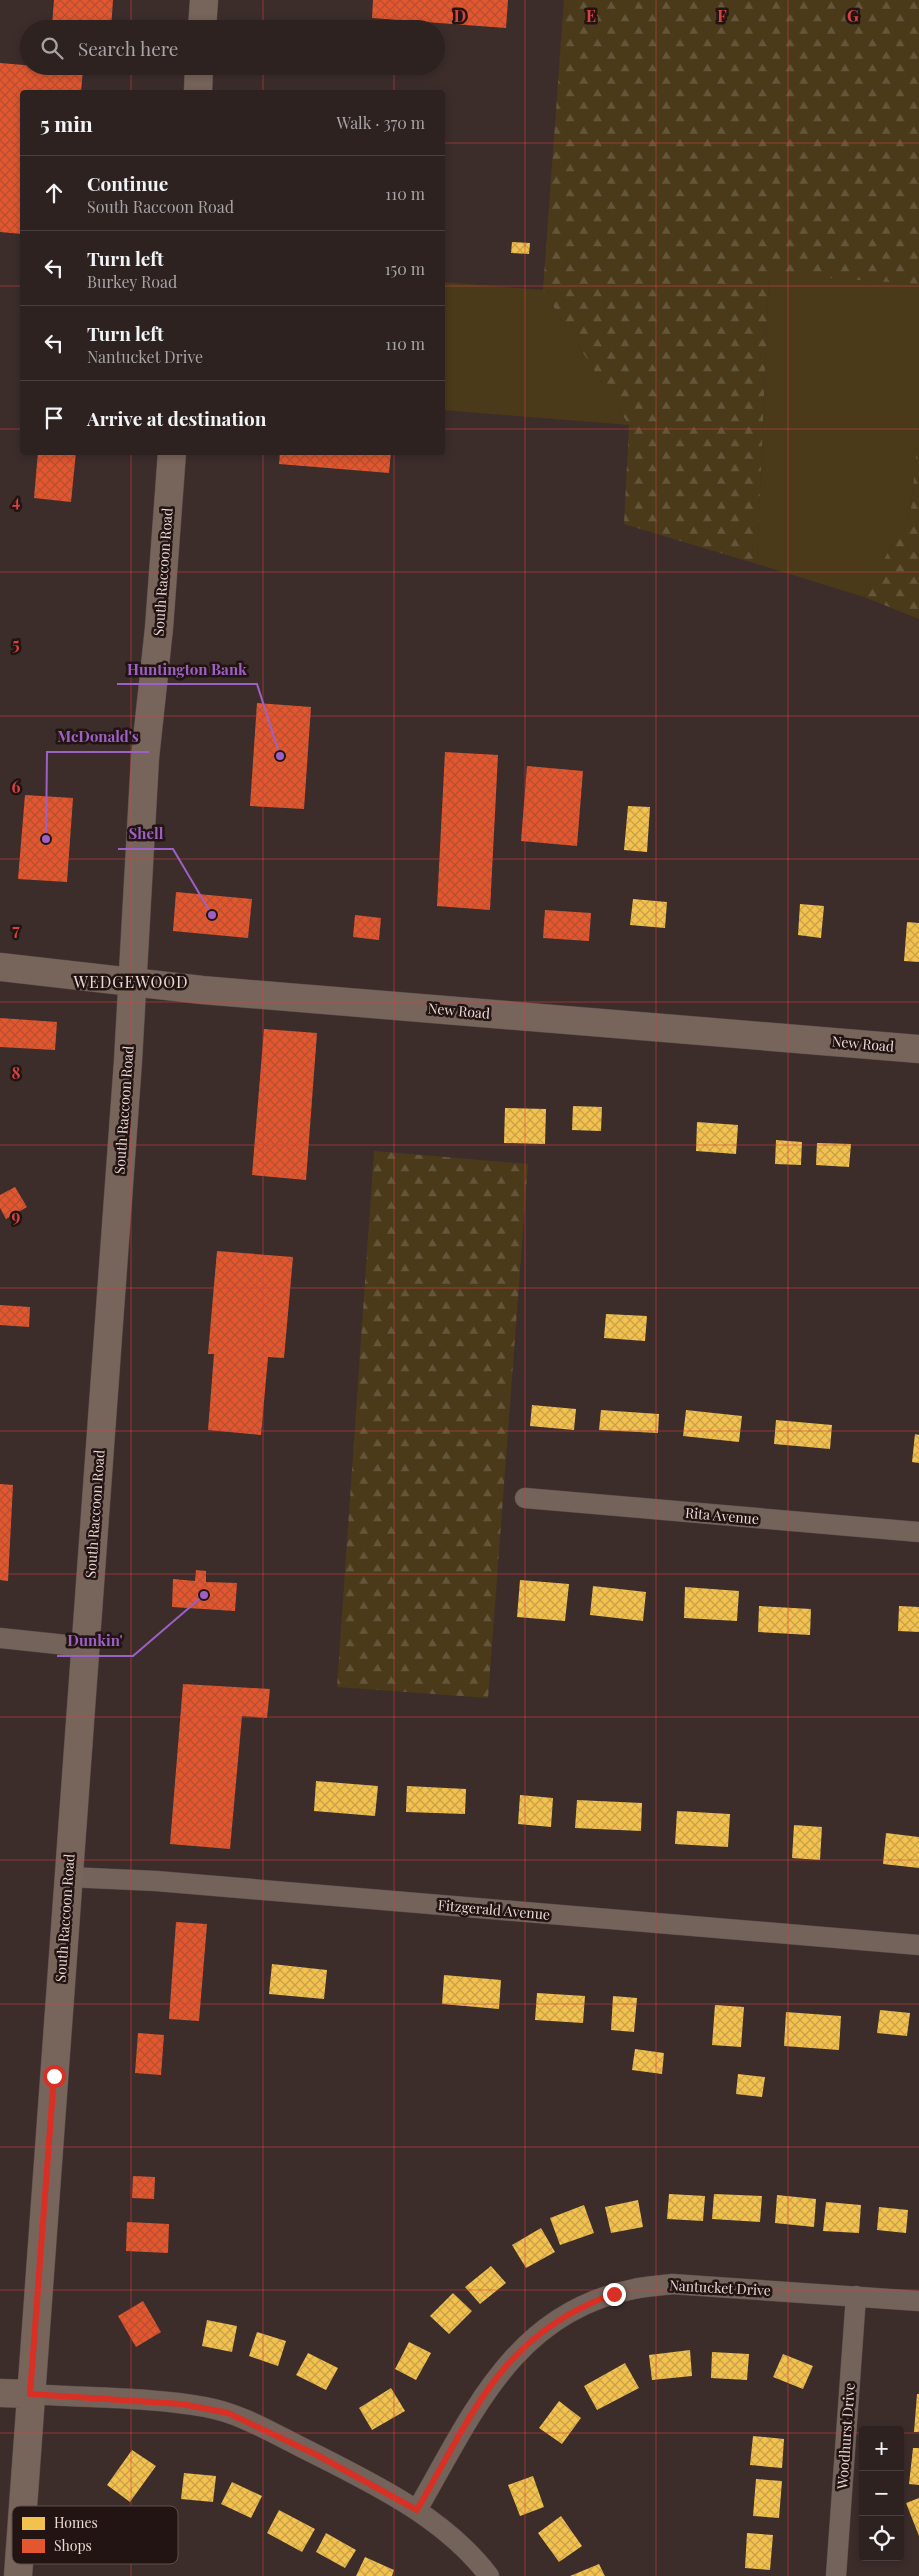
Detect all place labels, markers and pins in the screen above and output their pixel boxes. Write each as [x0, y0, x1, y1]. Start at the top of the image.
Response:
callout: Huntington Bank [117, 654, 257, 684]
callout: McDonald's [47, 722, 149, 752]
callout: Shell [118, 819, 173, 849]
callout: Dunkin' [57, 1626, 133, 1656]

